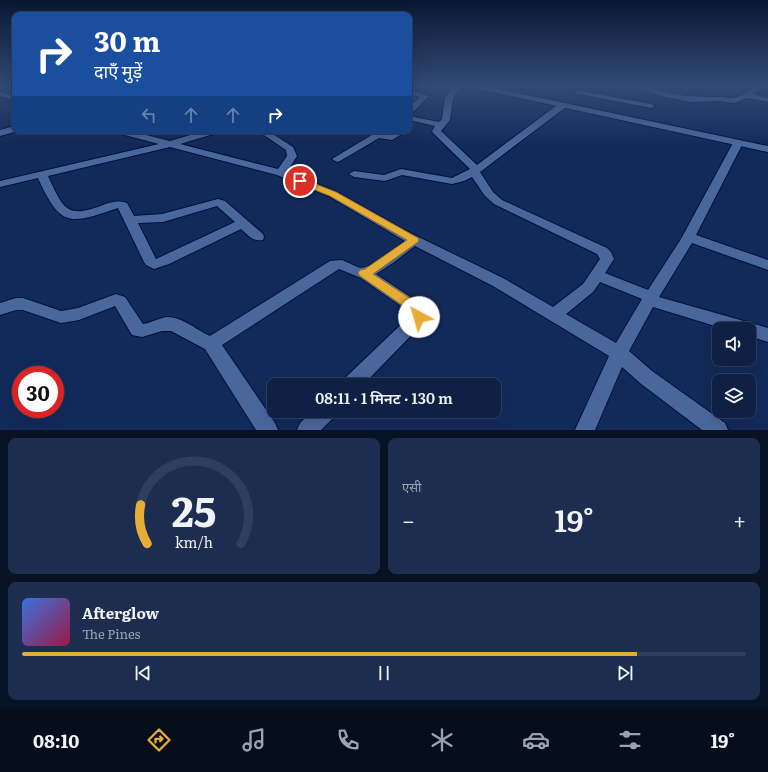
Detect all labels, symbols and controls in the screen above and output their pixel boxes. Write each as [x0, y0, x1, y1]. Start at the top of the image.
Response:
text: 30 m [94, 19, 160, 61]
icon: right [28, 28, 80, 80]
text: दाएँ मुड़ें [94, 57, 142, 84]
icon: left [138, 104, 160, 126]
icon: ahead [180, 104, 202, 126]
icon: ahead [222, 104, 244, 126]
icon: right [264, 104, 286, 126]
pin [283, 164, 317, 198]
icon: arrive [289, 170, 311, 192]
position arrow [398, 296, 440, 338]
map controls [712, 322, 756, 418]
button: sound [712, 322, 756, 366]
speed limit sign: 30 [12, 366, 64, 418]
button: layers [712, 374, 756, 418]
text: 08:11 · 1 मिनट · 130 m [315, 386, 453, 409]
text: एसी [402, 477, 421, 496]
text: 25 [172, 478, 216, 540]
text: 19° [554, 497, 594, 541]
text: − [402, 503, 415, 536]
text: + [733, 503, 746, 536]
text: km/h [175, 531, 214, 552]
text: Afterglow [82, 601, 159, 624]
text: The Pines [82, 624, 140, 643]
icon: previous [132, 662, 154, 684]
icon: pause [373, 662, 395, 684]
icon: next [614, 662, 636, 684]
icon: directions [145, 726, 173, 754]
icon: music [240, 726, 268, 754]
icon: phone [334, 726, 362, 754]
icon: climate [428, 726, 456, 754]
icon: car [522, 726, 550, 754]
icon: filters [616, 726, 644, 754]
text: 08:10 [33, 727, 79, 754]
text: 19° [711, 727, 735, 754]

